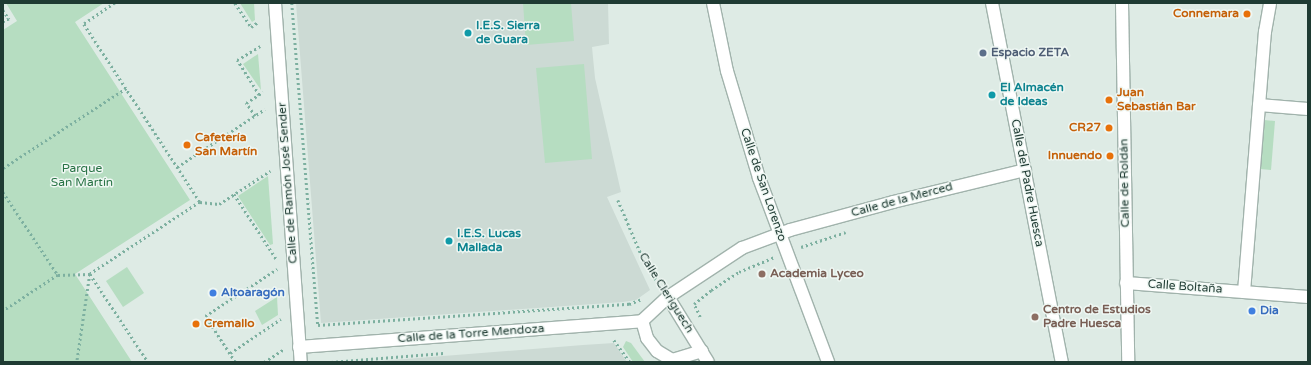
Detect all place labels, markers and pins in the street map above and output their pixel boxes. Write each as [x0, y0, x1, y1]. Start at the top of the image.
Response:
place label: Connemara [1173, 7, 1239, 21]
marker: Connemara [1242, 9, 1252, 19]
place label: I.E.S. Sierra de Guara [476, 19, 540, 47]
marker: I.E.S. Sierra de Guara [463, 28, 473, 38]
place label: Espacio ZETA [991, 46, 1069, 60]
marker: Espacio ZETA [978, 48, 988, 58]
place label: El Almacén de Ideas [1000, 81, 1064, 109]
place label: Juan Sebastián Bar [1117, 86, 1196, 114]
marker: El Almacén de Ideas [987, 90, 997, 100]
marker: Juan Sebastián Bar [1104, 95, 1114, 105]
place label: CR27 [1069, 121, 1101, 135]
marker: CR27 [1104, 123, 1114, 133]
place label: Cafetería San Martín [195, 131, 257, 159]
marker: Cafetería San Martín [182, 140, 192, 150]
place label: Innuendo [1048, 149, 1102, 163]
marker: Innuendo [1105, 151, 1115, 161]
place label: I.E.S. Lucas Mallada [457, 227, 521, 255]
marker: I.E.S. Lucas Mallada [444, 236, 454, 246]
place label: Academia Lyceo [770, 267, 864, 281]
marker: Academia Lyceo [757, 269, 767, 279]
place label: Altoaragón [221, 286, 285, 300]
marker: Altoaragón [208, 288, 218, 298]
place label: Centro de Estudios Padre Huesca [1043, 303, 1151, 331]
place label: Dia [1260, 304, 1279, 318]
marker: Dia [1247, 306, 1257, 316]
marker: Centro de Estudios Padre Huesca [1030, 312, 1040, 322]
place label: Cremallo [204, 317, 254, 331]
marker: Cremallo [191, 319, 201, 329]

